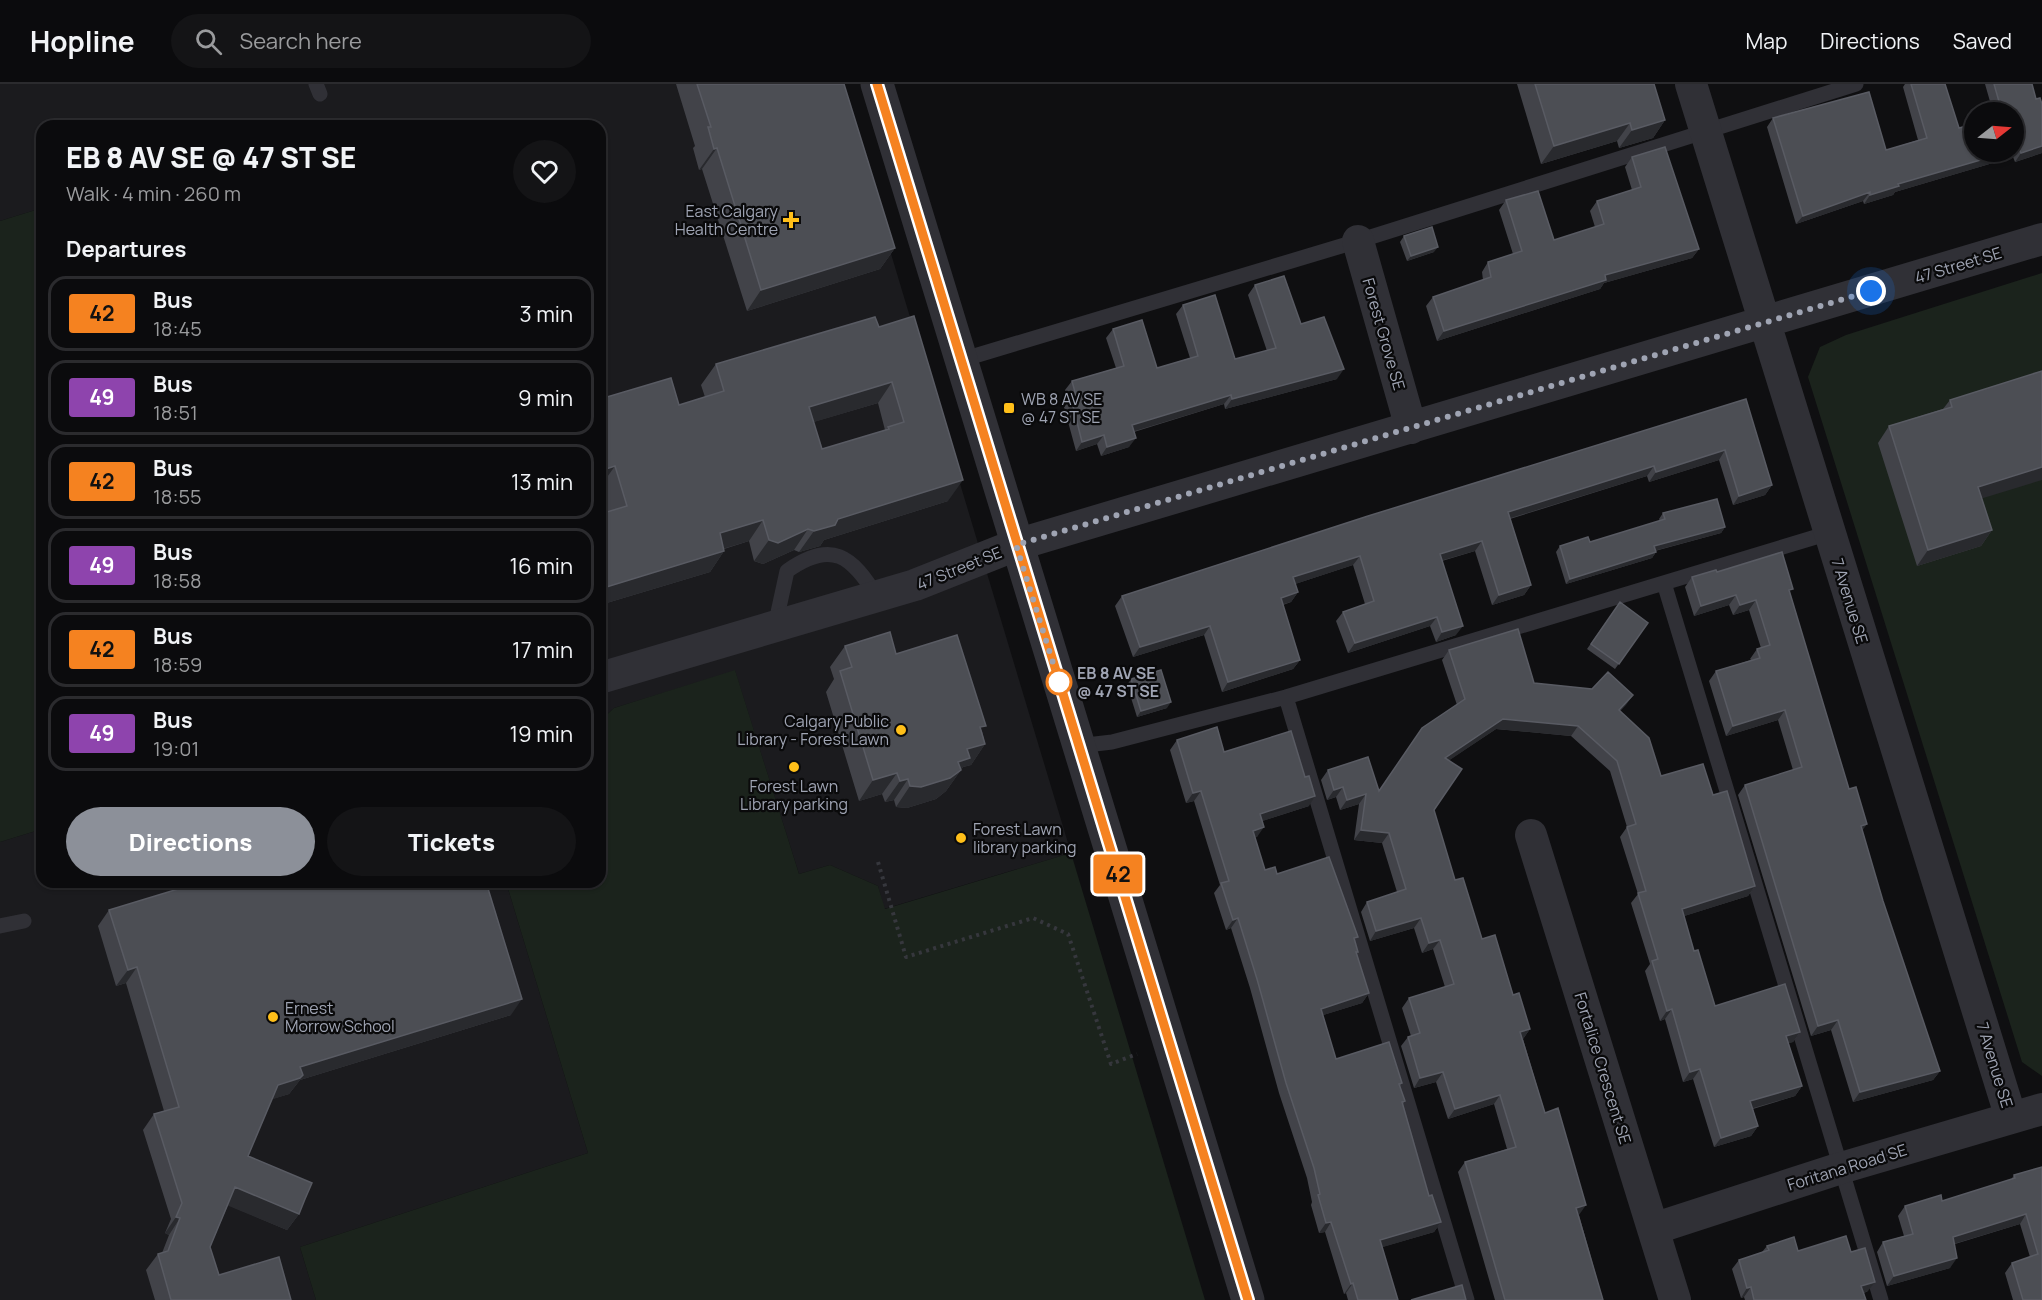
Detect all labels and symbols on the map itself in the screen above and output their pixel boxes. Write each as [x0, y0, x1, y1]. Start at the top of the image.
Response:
north arrow [1964, 102, 2024, 162]
place label: East Calgary Health Centre [675, 200, 779, 240]
marker: East Calgary Health Centre [782, 211, 800, 229]
street label: 47 Street SE [1912, 241, 2004, 289]
street label: Forest Grove SE [1357, 275, 1411, 393]
your location [1856, 276, 1886, 306]
place label: WB 8 AV SE @ 47 ST SE [1021, 388, 1102, 428]
marker: WB 8 AV SE @ 47 ST SE [1002, 401, 1016, 415]
street label: 47 Street SE [913, 541, 1005, 595]
street label: 7 Avenue SE [1827, 556, 1873, 646]
place label: EB 8 AV SE @ 47 ST SE [1077, 662, 1159, 702]
marker: EB 8 AV SE @ 47 ST SE [1046, 669, 1072, 695]
place label: Calgary Public Library - Forest Lawn [737, 710, 889, 750]
marker: Calgary Public Library - Forest Lawn [894, 723, 908, 737]
marker: Forest Lawn Library parking [787, 760, 801, 774]
place label: Forest Lawn Library parking [740, 775, 848, 815]
place label: Forest Lawn library parking [973, 818, 1076, 858]
marker: Forest Lawn library parking [954, 831, 968, 845]
line badge: 42 [1091, 854, 1145, 894]
street label: Fortalice Crescent SE [1569, 989, 1637, 1147]
place label: Ernest Morrow School [285, 997, 395, 1037]
marker: Ernest Morrow School [266, 1010, 280, 1024]
street label: 7 Avenue SE [1972, 1020, 2018, 1110]
street label: Foritana Road SE [1785, 1138, 1909, 1196]

